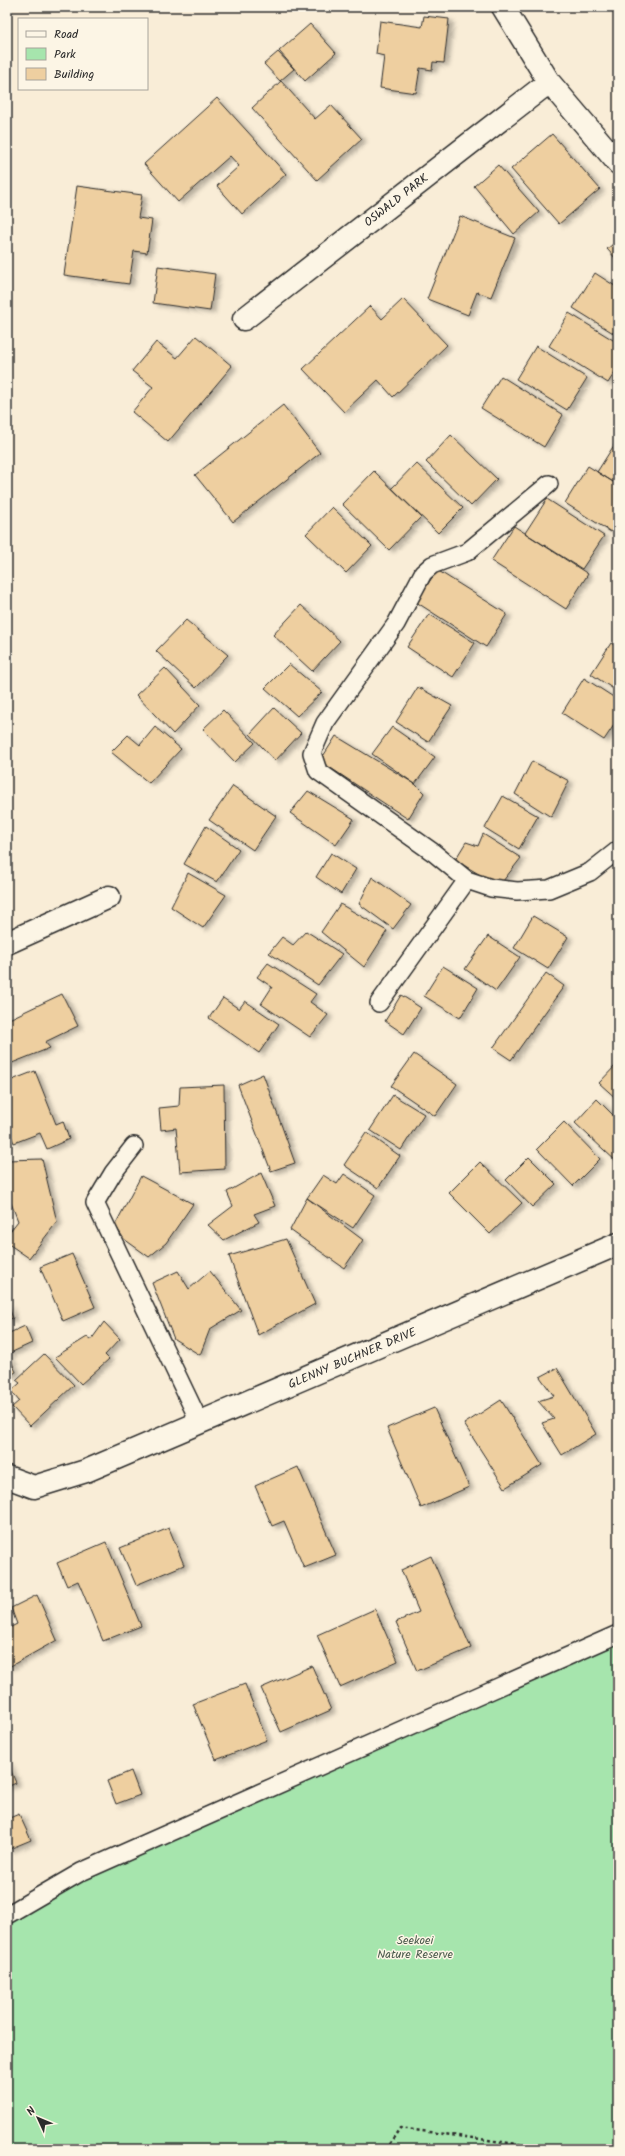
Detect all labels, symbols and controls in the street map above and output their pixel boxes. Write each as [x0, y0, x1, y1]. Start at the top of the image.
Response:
legend [18, 18, 148, 90]
text: Road [54, 25, 79, 44]
text: Park [54, 45, 76, 64]
text: Building [54, 65, 94, 84]
street label: OSWALD PARK [360, 169, 433, 232]
street label: GLENNY BUCHNER DRIVE [285, 1322, 420, 1394]
park label: Seekoei Nature Reserve [377, 1931, 453, 1964]
north arrow [18, 2098, 58, 2138]
text: N [23, 2103, 40, 2121]

